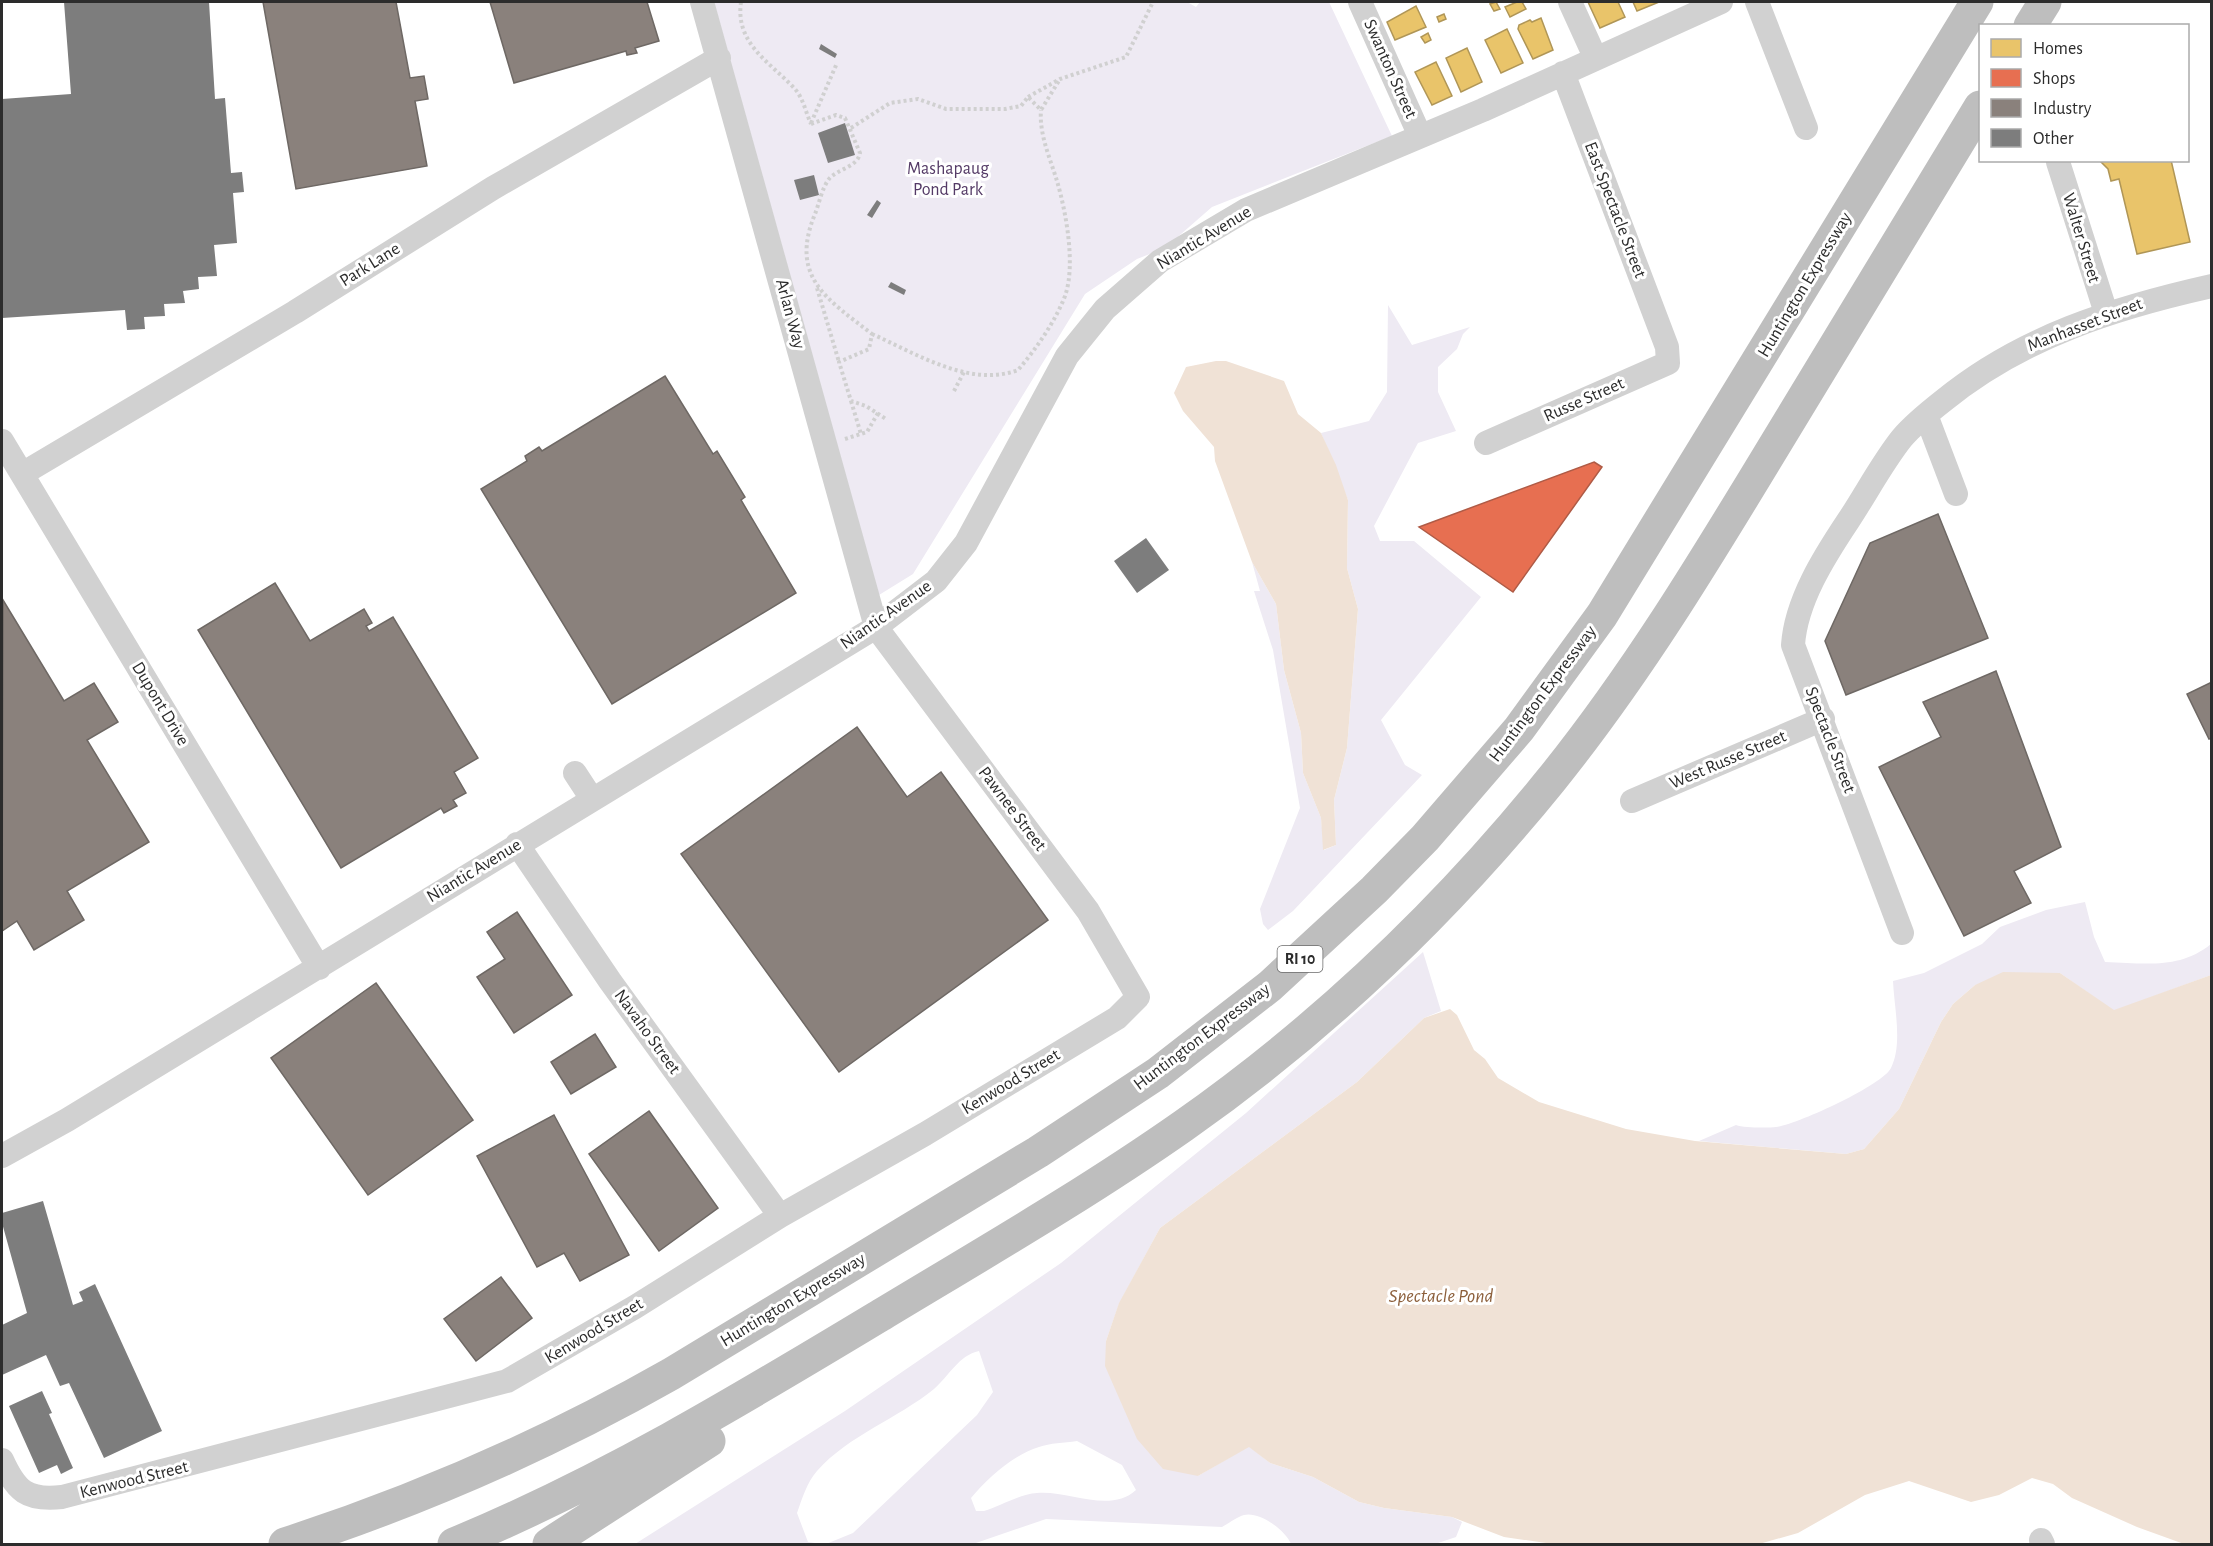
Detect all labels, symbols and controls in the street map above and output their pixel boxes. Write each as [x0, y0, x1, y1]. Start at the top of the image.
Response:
street label: Swanton Street [1360, 17, 1420, 121]
legend [1979, 24, 2189, 162]
text: Homes [2033, 40, 2083, 58]
text: Shops [2033, 70, 2075, 88]
text: Industry [2033, 100, 2092, 118]
text: Other [2033, 130, 2074, 148]
street label: East Spectacle Street [1581, 140, 1649, 281]
park label: Mashapaug Pond Park [907, 160, 989, 199]
street label: Walter Street [2059, 191, 2103, 285]
street label: Niantic Avenue [1154, 203, 1254, 273]
street label: Huntington Expressway [1755, 209, 1855, 361]
street label: Park Lane [337, 240, 403, 290]
street label: Arlan Way [772, 277, 808, 351]
street label: Manhasset Street [2025, 295, 2145, 355]
street label: Russe Street [1541, 374, 1627, 426]
street label: Niantic Avenue [837, 577, 935, 653]
street label: Huntington Expressway [1486, 622, 1600, 766]
street label: Dupont Drive [128, 659, 192, 749]
street label: Spectacle Street [1802, 685, 1859, 796]
street label: West Russe Street [1667, 727, 1789, 793]
street label: Pawnee Street [975, 764, 1050, 855]
street label: Niantic Avenue [424, 836, 524, 906]
road number: RI 10 [1278, 946, 1322, 972]
street label: Huntington Expressway [1130, 980, 1274, 1094]
street label: Navaho Street [611, 987, 684, 1078]
street label: Kenwood Street [959, 1046, 1063, 1118]
street label: Huntington Expressway [717, 1250, 869, 1350]
water label: Spectacle Pond [1389, 1286, 1494, 1306]
street label: Kenwood Street [542, 1295, 646, 1367]
street label: Kenwood Street [78, 1458, 190, 1502]

